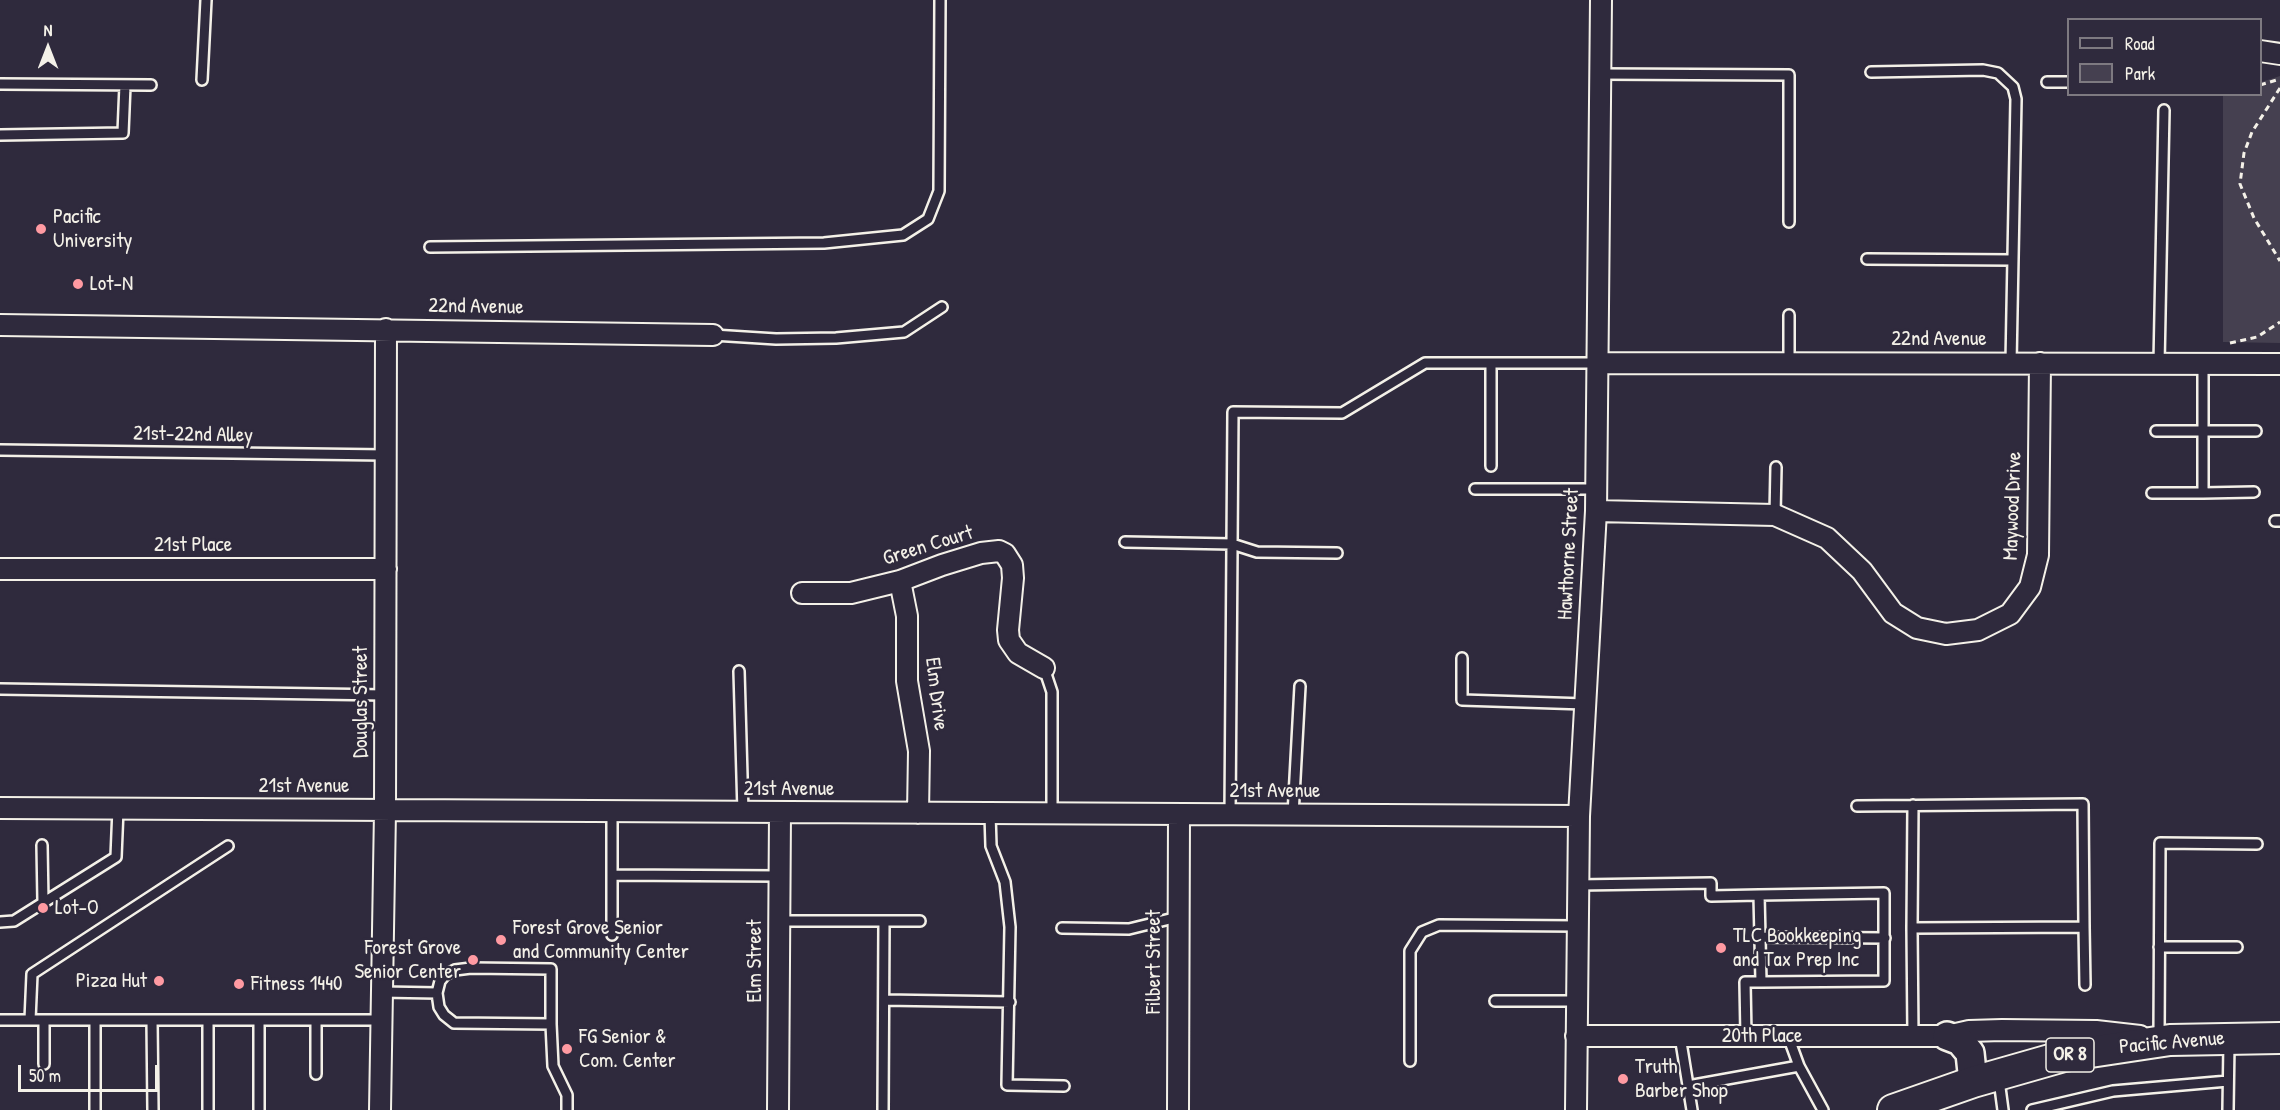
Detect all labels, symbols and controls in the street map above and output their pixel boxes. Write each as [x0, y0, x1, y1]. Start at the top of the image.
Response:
north arrow [18, 18, 78, 78]
legend [2067, 18, 2262, 96]
text: N [44, 19, 52, 41]
text: Road [2125, 31, 2155, 56]
text: Park [2125, 61, 2155, 86]
place label: Pacific University [53, 204, 132, 254]
marker: Pacific University [34, 222, 48, 236]
place label: Lot-N [90, 271, 133, 297]
marker: Lot-N [71, 277, 85, 291]
street label: 22nd Avenue [428, 294, 524, 320]
street label: 22nd Avenue [1891, 326, 1987, 352]
street label: 21st-22nd Alley [133, 421, 253, 449]
street label: Maywood Drive [1999, 451, 2027, 561]
street label: Hawthorne Street [1553, 487, 1585, 621]
street label: Green Court [880, 520, 976, 572]
street label: 21st Place [154, 532, 232, 558]
street label: Douglas Street [348, 646, 374, 758]
street label: Elm Drive [919, 656, 953, 732]
street label: 21st Avenue [259, 773, 349, 799]
street label: 21st Avenue [744, 776, 834, 802]
street label: 21st Avenue [1230, 778, 1320, 804]
place label: Lot-O [55, 895, 99, 921]
marker: Lot-O [36, 901, 50, 915]
street label: Filbert Street [1141, 910, 1167, 1014]
place label: Forest Grove Senior and Community Center [513, 915, 689, 965]
street label: Elm Street [742, 920, 768, 1002]
place label: TLC Bookkeeping and Tax Prep Inc [1733, 923, 1861, 973]
marker: Forest Grove Senior and Community Center [494, 933, 508, 947]
place label: Forest Grove Senior Center [354, 935, 461, 985]
marker: TLC Bookkeeping and Tax Prep Inc [1714, 941, 1728, 955]
marker: Forest Grove Senior Center [466, 953, 480, 967]
place label: Pizza Hut [76, 968, 147, 994]
place label: Fitness 1440 [251, 971, 342, 997]
marker: Pizza Hut [152, 974, 166, 988]
marker: Fitness 1440 [232, 977, 246, 991]
street label: 20th Place [1722, 1023, 1802, 1049]
place label: FG Senior & Com. Center [579, 1024, 676, 1074]
street label: Pacific Avenue [2118, 1026, 2226, 1060]
road number: OR 8 [2046, 1038, 2094, 1072]
marker: FG Senior & Com. Center [560, 1042, 574, 1056]
scale bar [21, 1053, 160, 1091]
place label: Truth Barber Shop [1635, 1054, 1728, 1104]
text: 50 m [29, 1063, 61, 1088]
marker: Truth Barber Shop [1616, 1072, 1630, 1086]

